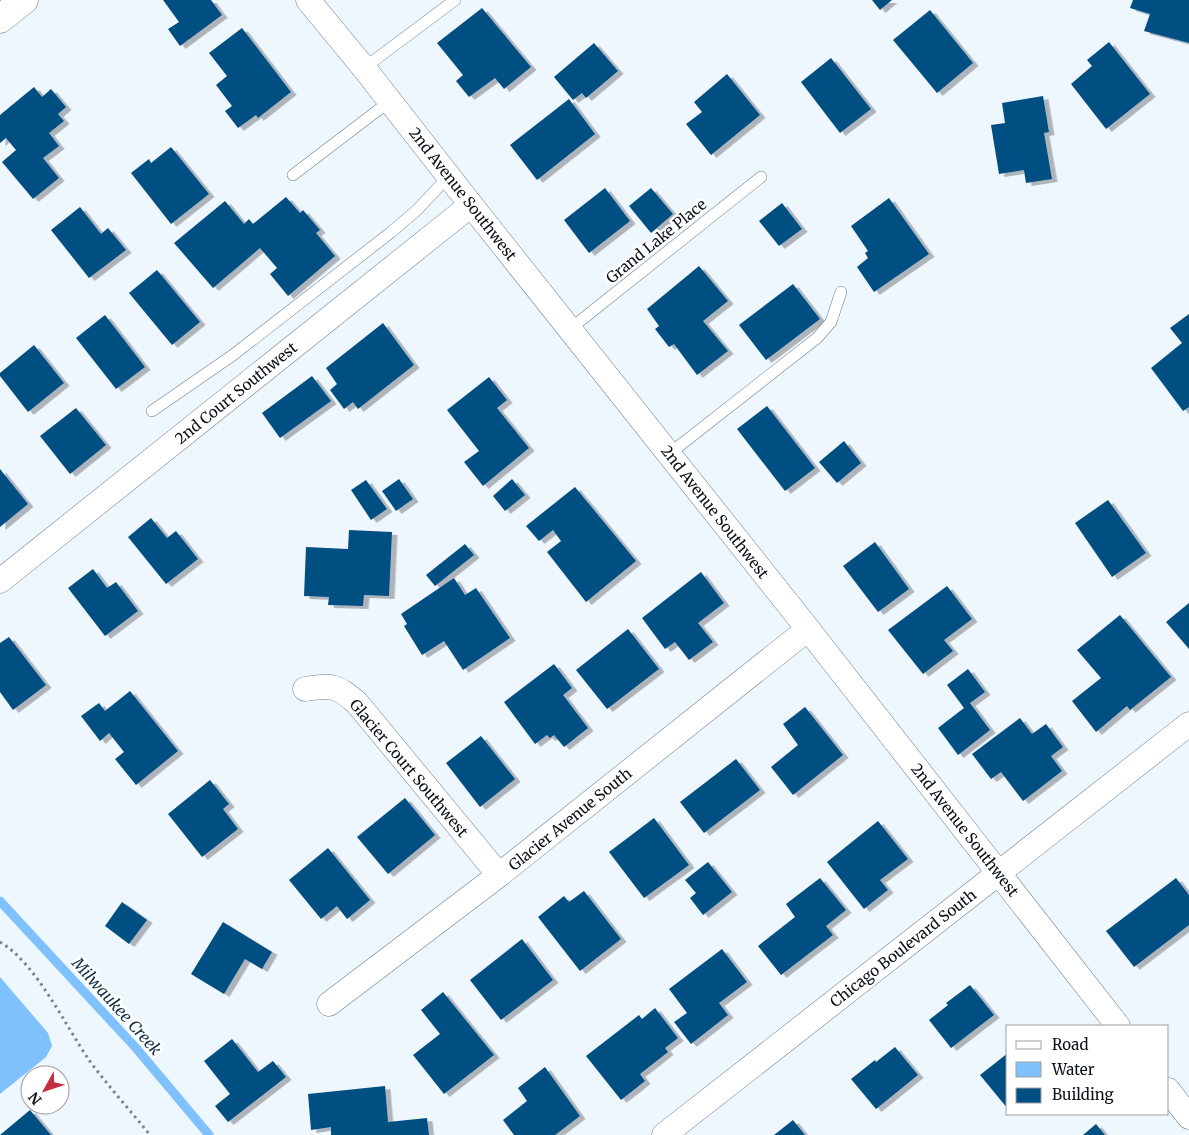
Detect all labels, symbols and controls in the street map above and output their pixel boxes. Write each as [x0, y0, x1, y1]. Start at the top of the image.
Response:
street label: 2nd Avenue Southwest [405, 124, 521, 265]
street label: Grand Lake Place [602, 195, 710, 287]
street label: 2nd Court Southwest [171, 338, 301, 448]
street label: 2nd Avenue Southwest [657, 442, 773, 583]
street label: Glacier Court Southwest [346, 695, 472, 841]
street label: 2nd Avenue Southwest [907, 760, 1023, 901]
street label: Glacier Avenue South [505, 763, 635, 875]
street label: Chicago Boulevard South [826, 885, 980, 1011]
water label: Milwaukee Creek [67, 952, 166, 1059]
legend [1006, 1025, 1169, 1115]
text: Road [1052, 1035, 1088, 1054]
text: Water [1051, 1060, 1095, 1079]
north arrow [20, 1065, 70, 1115]
text: Building [1052, 1085, 1114, 1104]
text: N [25, 1088, 45, 1108]

